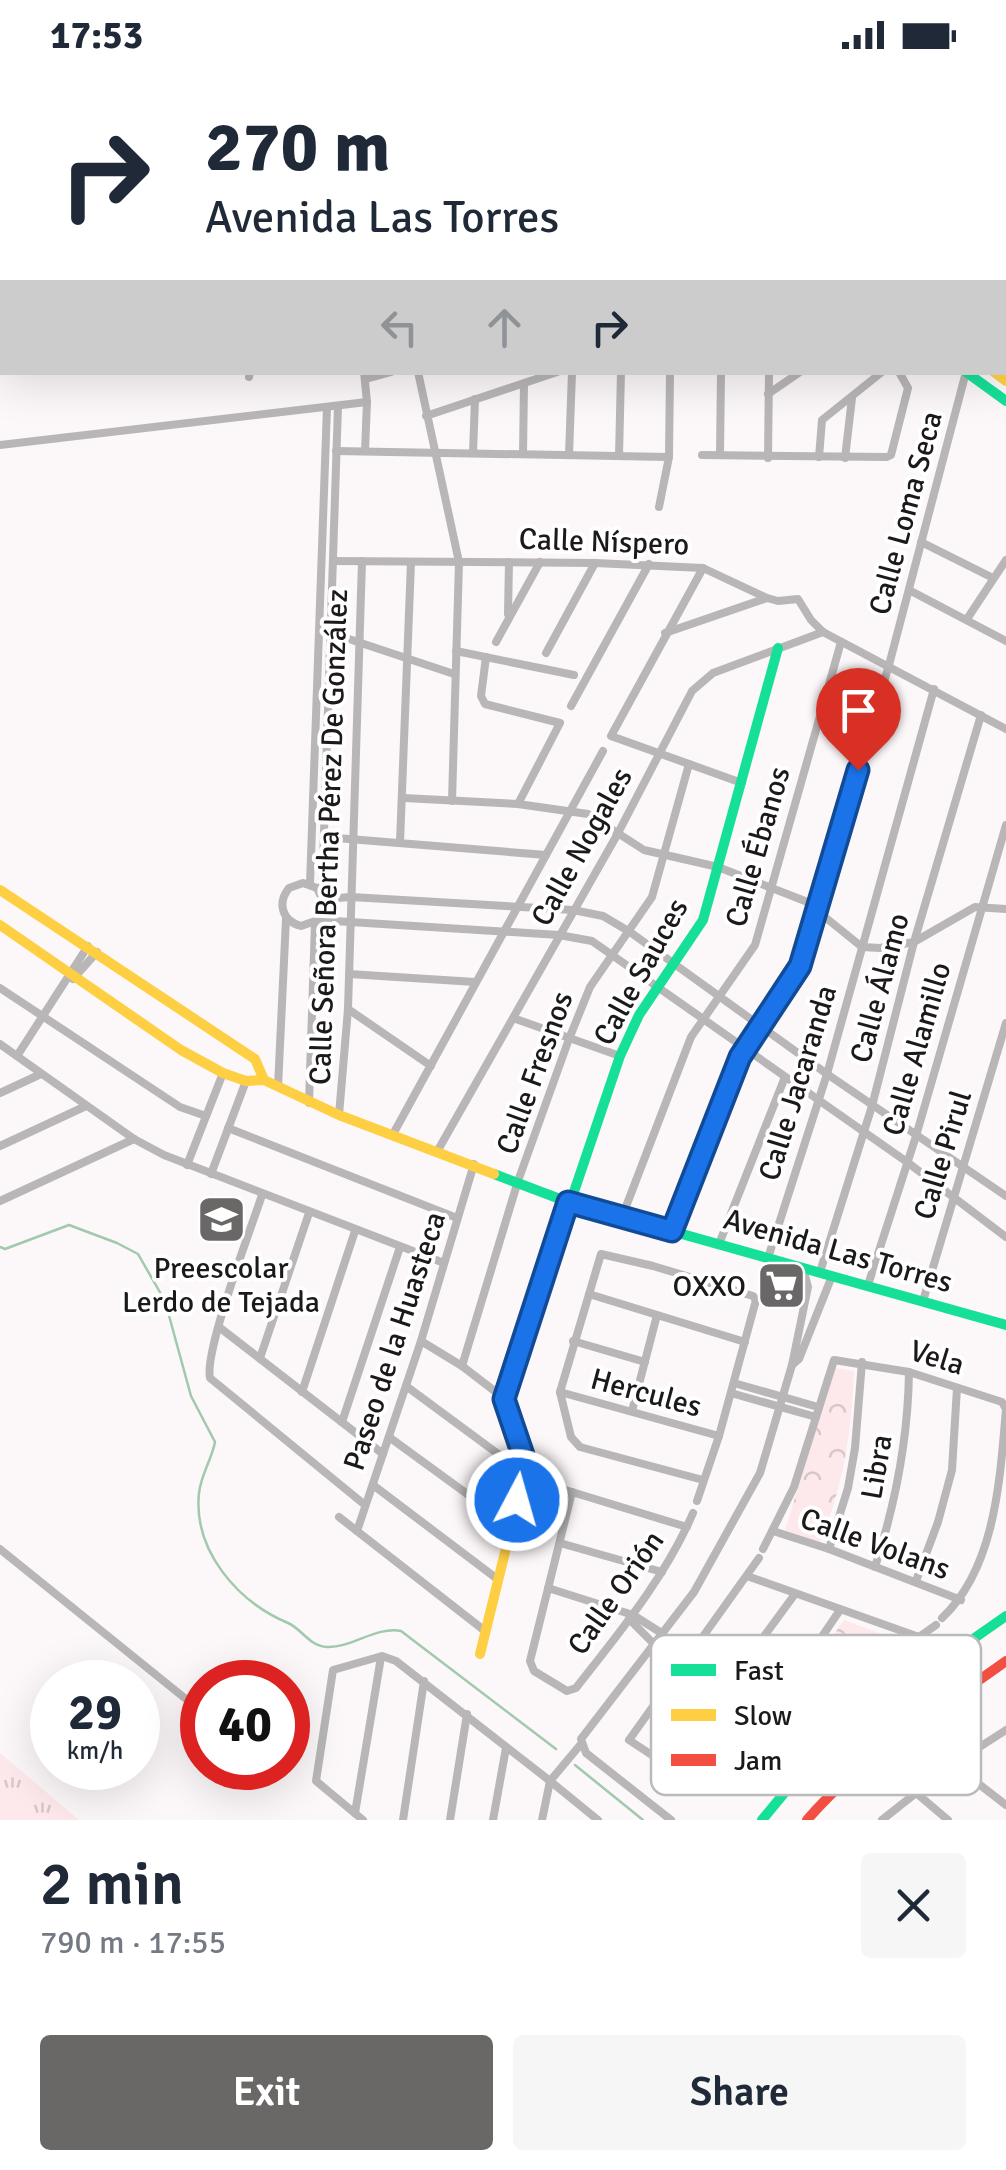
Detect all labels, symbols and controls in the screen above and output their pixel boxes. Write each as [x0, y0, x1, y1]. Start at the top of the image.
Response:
text: 17:53 [50, 12, 143, 59]
text: 270 m [205, 104, 390, 190]
icon: right [40, 110, 170, 240]
text: Avenida Las Torres [205, 190, 559, 245]
icon: left [372, 300, 427, 355]
icon: ahead [477, 300, 532, 355]
icon: right [582, 300, 637, 355]
street label: Calle Loma Seca [861, 407, 951, 619]
street label: Calle Níspero [518, 521, 690, 563]
street label: Calle Señora Bertha Pérez De González [302, 589, 356, 1085]
pin [816, 668, 901, 771]
icon: arrive [831, 683, 886, 738]
street label: Calle Nogales [523, 761, 641, 933]
street label: Calle Ébanos [717, 763, 799, 931]
street label: Calle Sauces [586, 892, 696, 1052]
street label: Calle Álamo [842, 909, 918, 1067]
street label: Calle Alamillo [875, 958, 959, 1140]
street label: Calle Jacaranda [751, 981, 845, 1185]
street label: Calle Fresnos [488, 987, 582, 1159]
street label: Calle Pirul [906, 1086, 980, 1224]
school or university icon: Preescolar Lerdo de Tejada [195, 1193, 247, 1245]
street label: Avenida Las Torres [719, 1201, 957, 1301]
street label: Paseo de la Huasteca [336, 1207, 454, 1475]
place label: Preescolar Lerdo de Tejada [122, 1250, 320, 1321]
supermarket icon: OXXO [755, 1260, 807, 1312]
place label: OXXO [673, 1268, 746, 1305]
street label: Vela [905, 1332, 969, 1384]
street label: Hercules [587, 1361, 705, 1425]
street label: Libra [853, 1432, 901, 1502]
position arrow [465, 1448, 569, 1552]
street label: Calle Volans [795, 1500, 955, 1588]
street label: Calle Orión [560, 1524, 672, 1662]
legend [651, 1635, 981, 1795]
text: Fast [734, 1654, 784, 1688]
speed limit sign: 40 [180, 1660, 310, 1790]
text: 29 [68, 1682, 122, 1744]
text: Slow [734, 1699, 792, 1733]
text: km/h [67, 1735, 123, 1766]
text: Jam [734, 1744, 782, 1778]
text: 2 min [40, 1848, 184, 1922]
button: close [861, 1853, 966, 1958]
text: 790 m · 17:55 [40, 1923, 226, 1962]
button: Exit [40, 2035, 493, 2150]
button: Share [513, 2035, 966, 2150]

